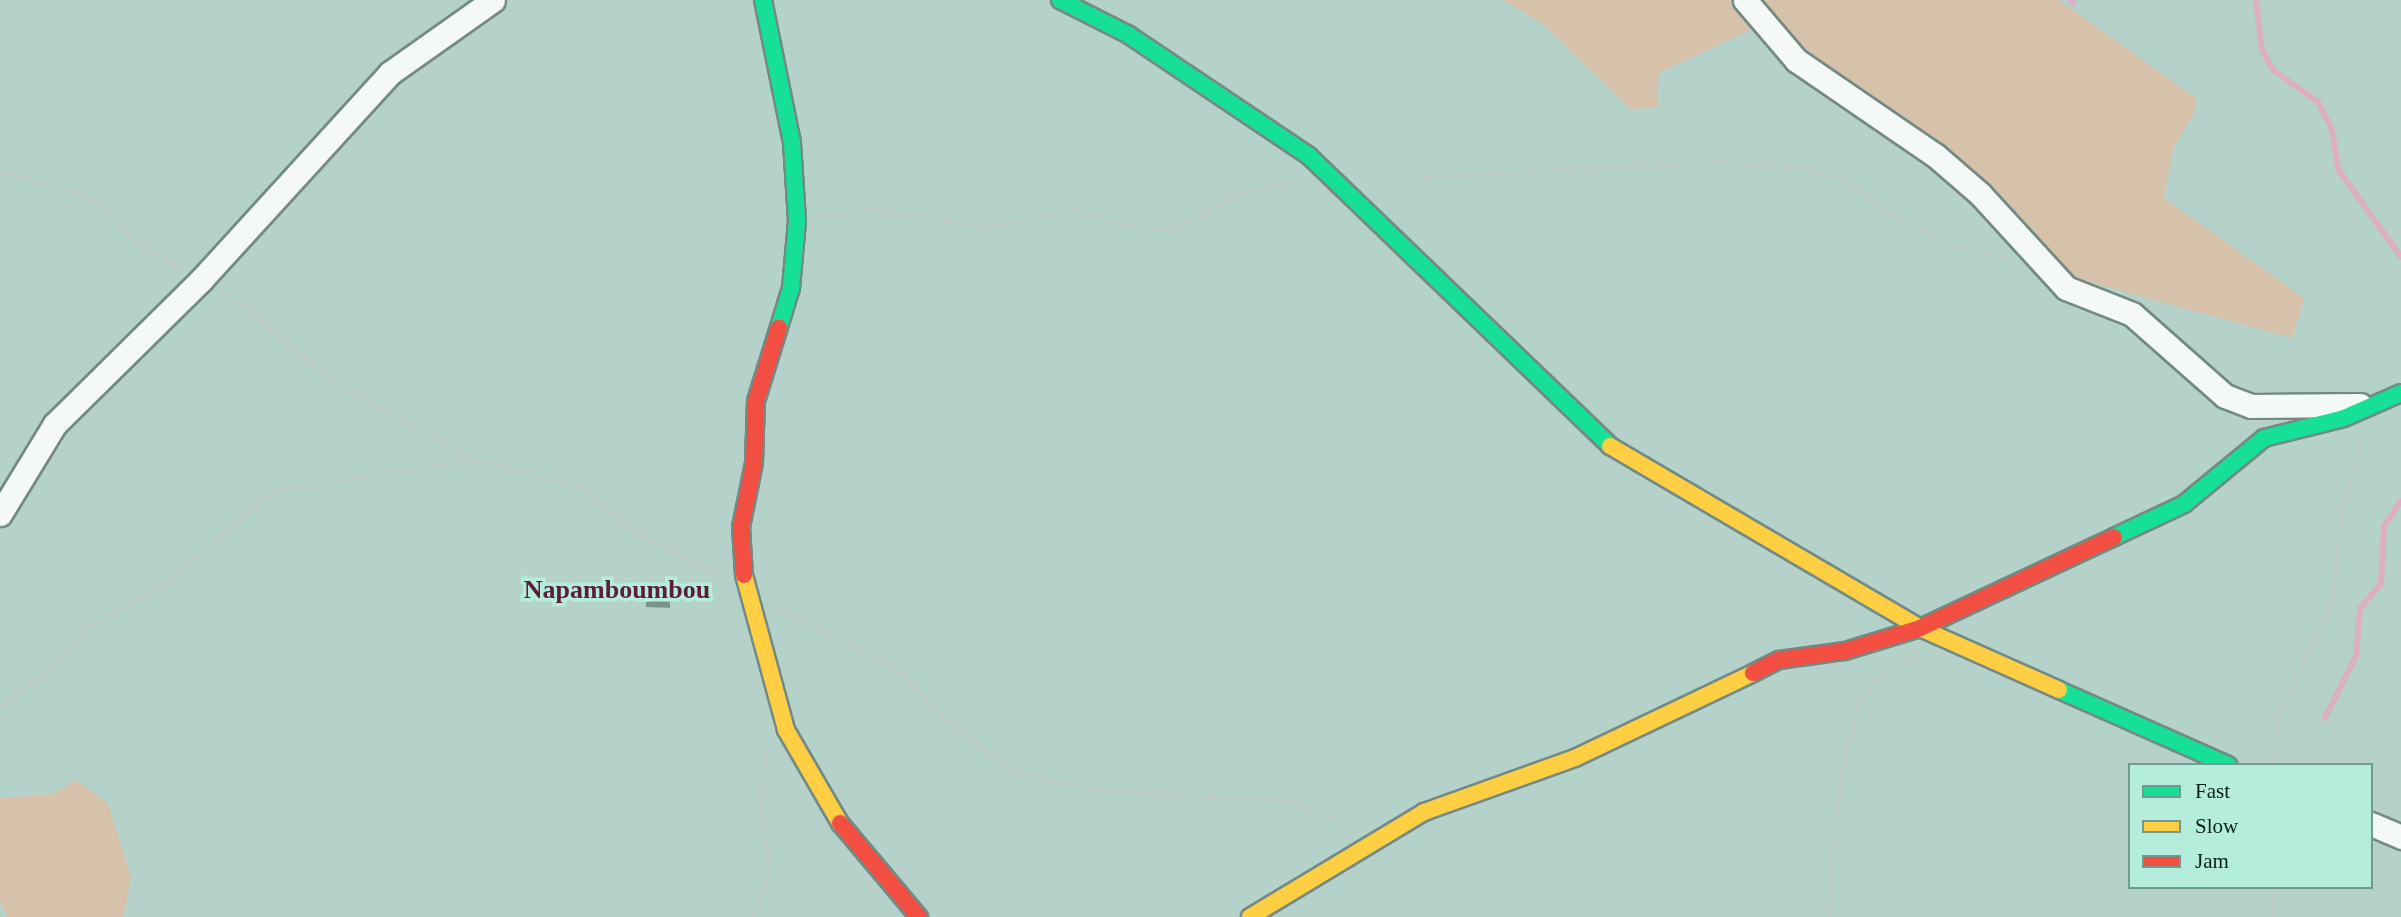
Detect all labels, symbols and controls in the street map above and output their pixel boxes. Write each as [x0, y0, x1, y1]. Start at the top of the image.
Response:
district label: Napamboumbou [524, 574, 710, 606]
legend [2128, 763, 2373, 889]
text: Fast [2195, 779, 2230, 803]
text: Slow [2195, 814, 2238, 838]
text: Jam [2195, 849, 2229, 873]

